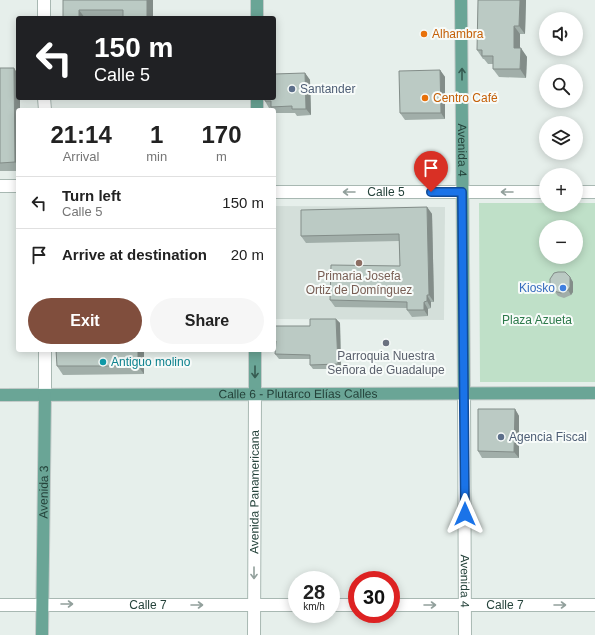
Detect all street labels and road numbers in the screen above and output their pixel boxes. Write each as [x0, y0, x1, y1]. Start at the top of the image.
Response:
street label: Avenida 4 [455, 123, 469, 177]
street label: Calle 5 [367, 185, 405, 199]
street label: Calle 6 - Plutarco Elías Calles [218, 387, 378, 401]
street label: Avenida Panamericana [247, 430, 262, 554]
street label: Avenida 3 [36, 465, 51, 519]
street label: Avenida 4 [458, 554, 472, 608]
street label: Calle 7 [129, 598, 167, 612]
street label: Calle 7 [486, 598, 524, 612]

